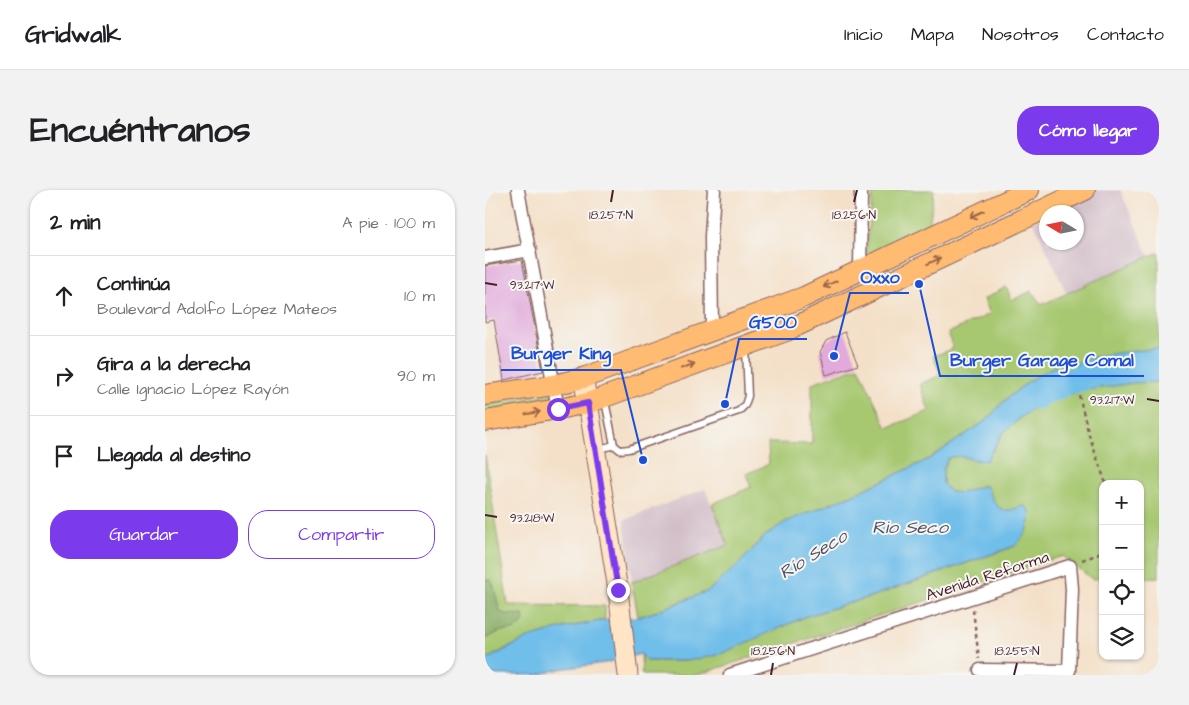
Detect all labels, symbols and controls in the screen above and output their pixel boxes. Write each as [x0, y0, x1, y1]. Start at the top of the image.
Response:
text: Gridwalk [25, 18, 121, 52]
text: Inicio [844, 22, 883, 47]
text: Mapa [911, 22, 954, 47]
text: Nosotros [982, 22, 1059, 47]
text: Contacto [1087, 22, 1164, 47]
text: Encuéntranos [30, 106, 251, 155]
button: Cómo llegar [1017, 106, 1159, 155]
north arrow [1039, 205, 1084, 250]
text: 18.257°N [589, 207, 633, 224]
text: 18.256°N [832, 207, 876, 224]
text: 2 min [50, 208, 100, 237]
one-way arrow [970, 210, 985, 220]
text: A pie · 100 m [342, 212, 435, 234]
one-way arrow [926, 256, 941, 265]
callout: Oxxo [850, 260, 909, 293]
text: Oxxo [860, 265, 900, 290]
text: Continúa [97, 271, 170, 298]
text: 93.217°W [510, 277, 555, 294]
one-way arrow [823, 279, 838, 289]
icon: ahead [50, 282, 78, 310]
text: 10 m [404, 285, 435, 307]
text: Boulevard Adolfo López Mateos [97, 298, 337, 320]
callout: G500 [739, 306, 807, 339]
text: G500 [749, 310, 798, 335]
callout: Burger King [501, 337, 621, 370]
text: Burger King [511, 341, 612, 367]
callout: Burger Garage Comal [940, 343, 1144, 376]
text: Burger Garage Comal [950, 348, 1134, 374]
text: Gira a la derecha [97, 351, 250, 378]
one-way arrow [680, 361, 695, 370]
icon: right [50, 362, 78, 390]
text: 90 m [397, 365, 435, 387]
text: Calle Ignacio López Rayón [97, 378, 289, 400]
text: 93.217°W [1090, 392, 1135, 409]
route start [547, 398, 570, 421]
one-way arrow [525, 408, 541, 418]
icon: arrive [50, 442, 78, 470]
text: Llegada al destino [97, 442, 250, 469]
map controls [1099, 480, 1144, 660]
button: + [1099, 480, 1144, 525]
button: Guardar [50, 510, 238, 559]
button: Compartir [248, 510, 435, 559]
text: 93.218°W [510, 510, 555, 527]
water label: Rio Seco [872, 515, 950, 540]
water label: Río Seco [775, 523, 854, 585]
button: − [1099, 525, 1144, 570]
street label: Avenida Reforma [923, 546, 1052, 606]
button: locate [1099, 570, 1144, 615]
route end [607, 579, 630, 602]
button: layers [1099, 615, 1144, 660]
text: 18.256°N [751, 643, 795, 660]
text: 18.255°N [994, 643, 1040, 660]

